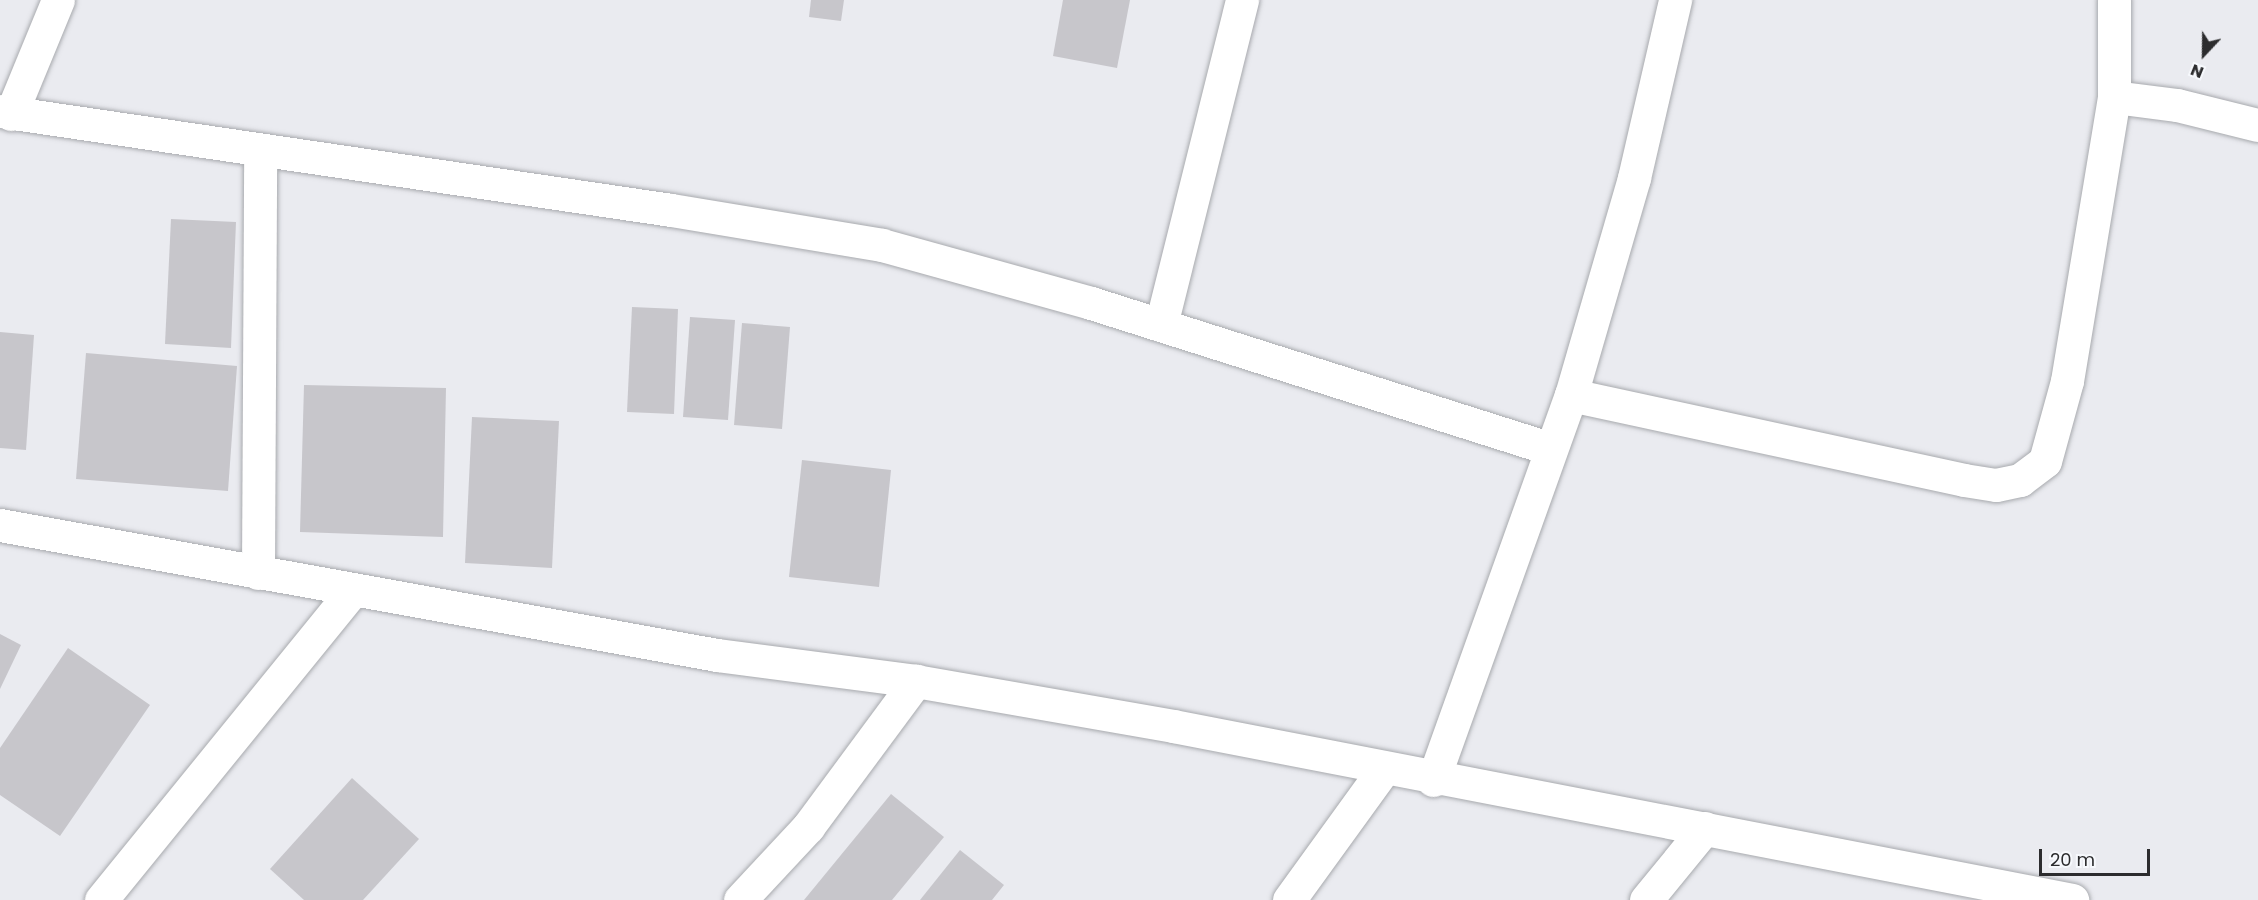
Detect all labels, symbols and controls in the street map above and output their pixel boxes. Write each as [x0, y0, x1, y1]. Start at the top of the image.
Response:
north arrow [2174, 24, 2234, 84]
text: N [2187, 58, 2207, 84]
scale bar [2042, 837, 2153, 875]
text: 20 m [2050, 847, 2095, 872]

